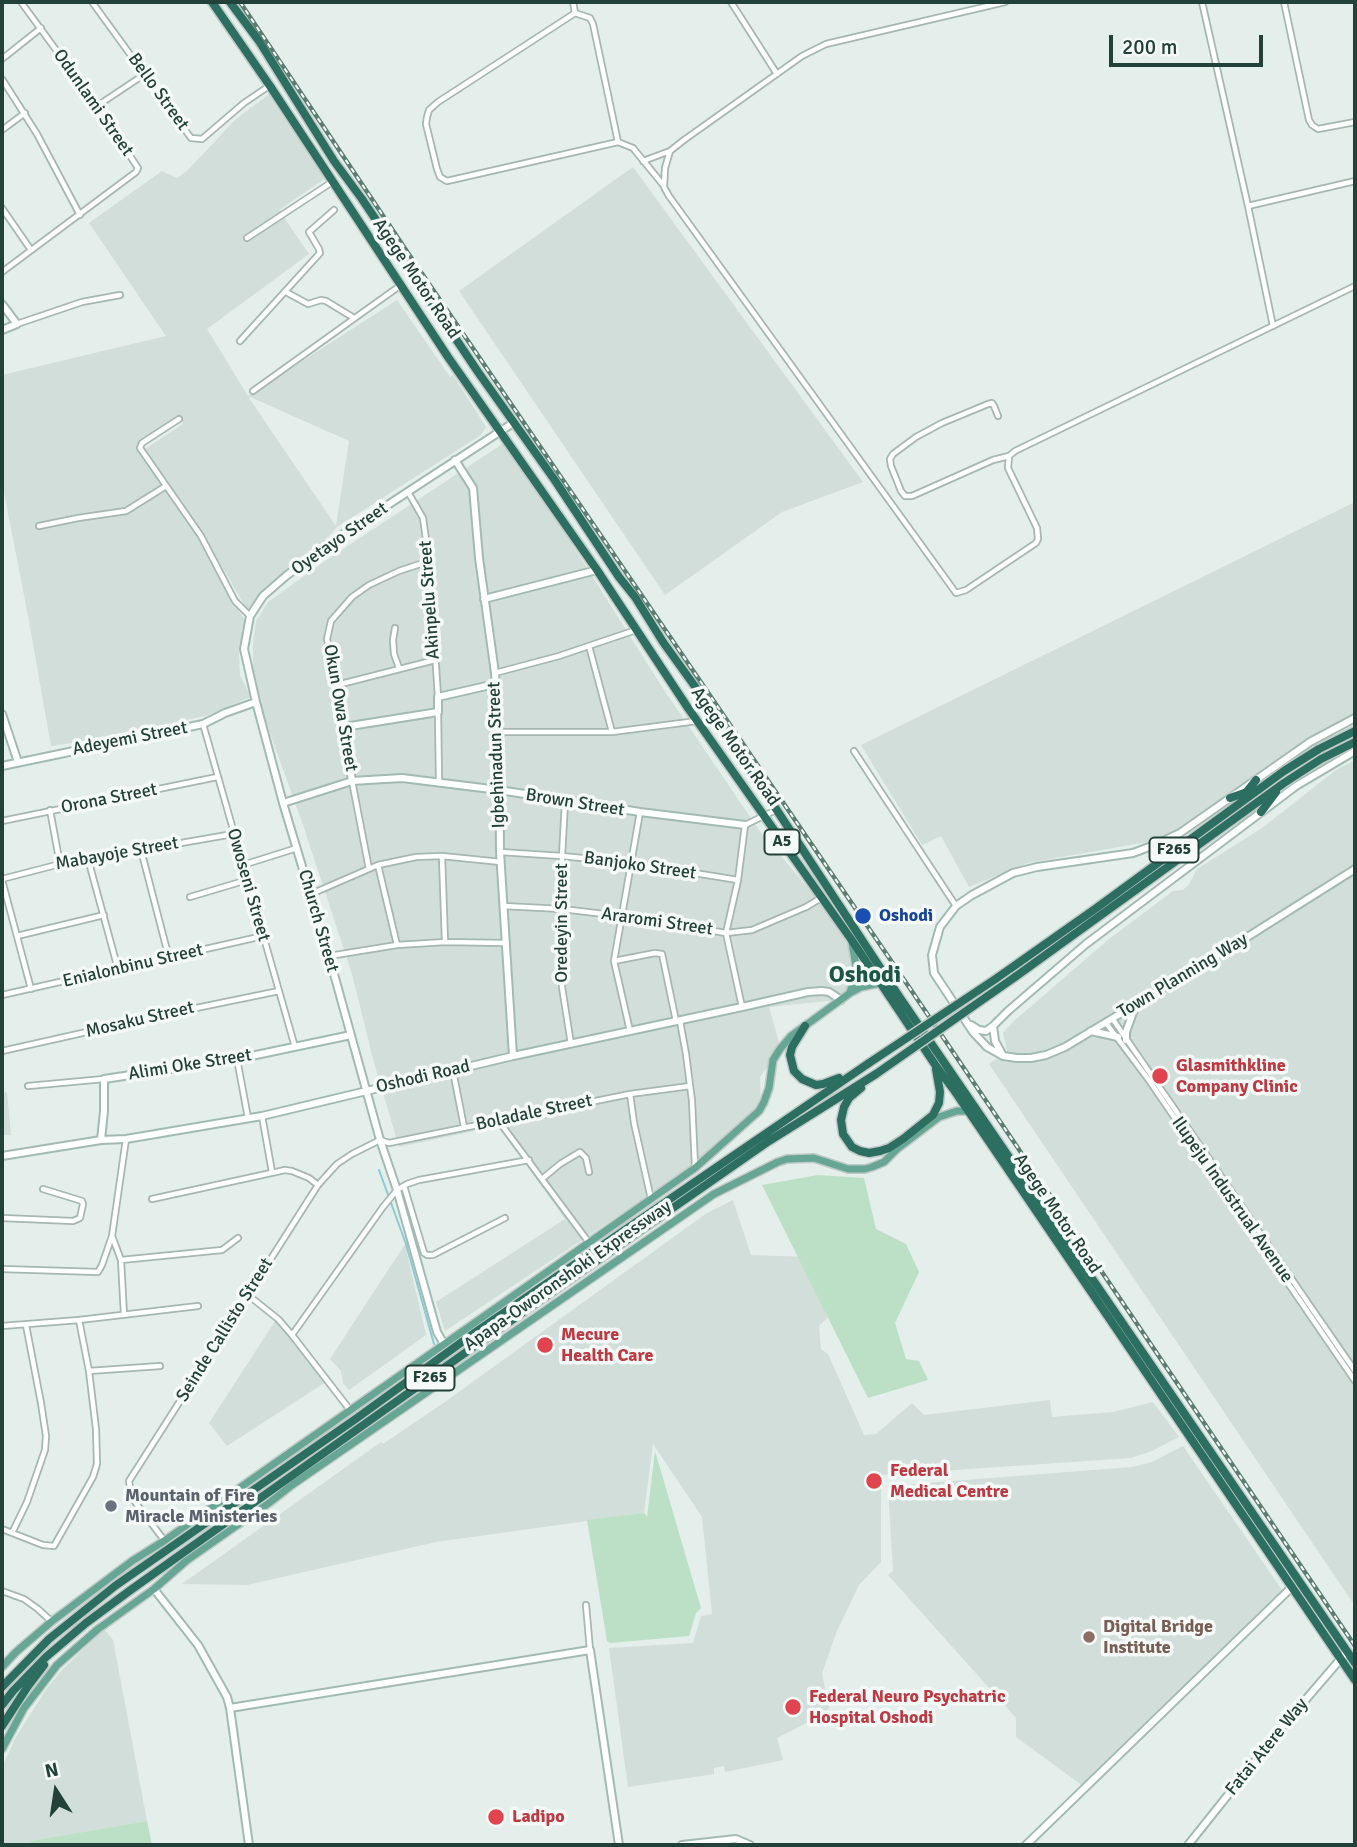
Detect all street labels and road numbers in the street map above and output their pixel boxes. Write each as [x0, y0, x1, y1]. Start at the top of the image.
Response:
street label: Odunlami Street [48, 45, 138, 161]
street label: Bello Street [123, 49, 193, 135]
street label: Agege Motor Road [368, 215, 464, 343]
street label: Oyetayo Street [288, 498, 392, 580]
street label: Akinpelu Street [415, 540, 445, 660]
street label: Okun Owa Street [318, 643, 362, 773]
street label: Igbehinadun Street [484, 681, 510, 829]
street label: Agege Motor Road [686, 683, 784, 811]
street label: Adeyemi Street [71, 717, 189, 761]
street label: Orona Street [59, 779, 159, 819]
street label: Brown Street [524, 785, 626, 821]
street label: Owoseni Street [222, 826, 274, 944]
road number: A5 [764, 830, 800, 855]
street label: Mabayoje Street [54, 833, 180, 875]
road number: F265 [1150, 838, 1198, 862]
street label: Banjoko Street [583, 847, 697, 885]
street label: Oredeyin Street [551, 863, 573, 983]
street label: Church Street [293, 867, 343, 975]
street label: Araromi Street [600, 903, 714, 941]
street label: Town Planning Way [1114, 929, 1252, 1023]
street label: Enialonbinu Street [61, 939, 205, 993]
street label: Mosaku Street [84, 997, 196, 1043]
street label: Alimi Oke Street [127, 1045, 253, 1085]
street label: Oshodi Road [374, 1056, 472, 1098]
street label: Boladale Street [474, 1090, 594, 1136]
street label: Ilupeju Industrual Avenue [1167, 1113, 1297, 1287]
street label: Agege Motor Road [1009, 1150, 1105, 1278]
street label: Apapa-Oworonshoki Expressway [460, 1196, 676, 1356]
street label: Seinde Callisto Street [172, 1254, 278, 1406]
road number: F265 [406, 1366, 454, 1390]
street label: Fatai Atere Way [1221, 1694, 1313, 1800]

